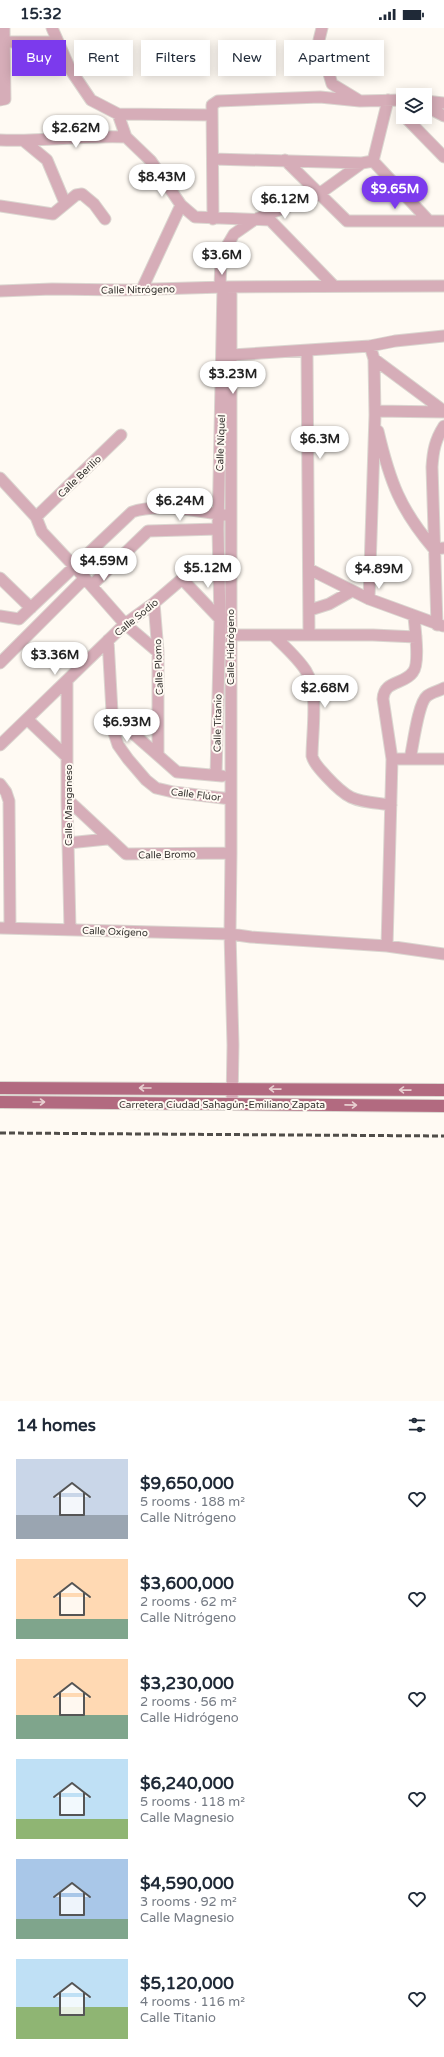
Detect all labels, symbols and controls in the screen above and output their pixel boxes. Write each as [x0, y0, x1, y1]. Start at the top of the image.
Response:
text: 15:32 [20, 5, 62, 23]
chip: Buy [12, 40, 66, 76]
chip: Rent [74, 40, 133, 76]
chip: Filters [141, 40, 210, 76]
chip: New [218, 40, 276, 76]
chip: Apartment [284, 40, 384, 76]
map controls [396, 88, 432, 124]
button: layers [396, 88, 432, 124]
pin: $2.62M [43, 115, 109, 149]
text: $2.62M [52, 120, 100, 136]
pin: $8.43M [129, 164, 195, 198]
text: $8.43M [138, 169, 186, 185]
pin: $9.65M [362, 176, 428, 210]
text: $9.65M [371, 181, 419, 197]
pin: $6.12M [252, 186, 318, 220]
text: $6.12M [261, 191, 309, 207]
pin: $3.6M [194, 242, 250, 276]
text: $3.6M [202, 247, 242, 263]
street label: Calle Nitrógeno [101, 283, 175, 297]
pin: $3.23M [200, 361, 266, 395]
text: $3.23M [209, 366, 257, 382]
street label: Calle Níquel [214, 414, 228, 472]
pin: $6.3M [292, 426, 348, 460]
text: $6.3M [300, 431, 340, 447]
street label: Calle Berilio [55, 453, 104, 500]
pin: $6.24M [147, 488, 213, 522]
text: $6.24M [156, 493, 204, 509]
pin: $4.59M [71, 548, 137, 582]
text: $4.59M [80, 553, 128, 569]
pin: $5.12M [175, 555, 241, 589]
pin: $4.89M [346, 556, 412, 590]
text: $5.12M [184, 560, 232, 576]
text: $4.89M [355, 561, 403, 577]
street label: Calle Sodio [112, 596, 161, 639]
street label: Calle Hidrógeno [225, 609, 237, 685]
street label: Calle Plomo [152, 639, 166, 695]
pin: $3.36M [22, 642, 88, 676]
text: $3.36M [31, 647, 79, 663]
pin: $2.68M [292, 675, 358, 709]
text: $2.68M [301, 680, 349, 696]
street label: Calle Titanio [211, 694, 225, 752]
pin: $6.93M [94, 709, 160, 743]
text: $6.93M [103, 714, 151, 730]
street label: Calle Manganeso [63, 764, 75, 846]
street label: Calle Flúor [170, 786, 222, 804]
street label: Calle Bromo [138, 848, 196, 862]
street label: Calle Oxígeno [82, 925, 148, 939]
one-way arrow [139, 1084, 152, 1092]
one-way arrow [269, 1085, 282, 1093]
one-way arrow [399, 1086, 412, 1094]
one-way arrow [32, 1098, 45, 1106]
street label: Carretera Ciudad Sahagún-Emiliano Zapata [119, 1099, 325, 1111]
one-way arrow [344, 1101, 357, 1109]
icon: filters [406, 1414, 428, 1436]
text: 14 homes [16, 1415, 96, 1436]
text: $9,650,000 [140, 1473, 234, 1494]
icon: home [48, 1475, 96, 1523]
icon: heart [406, 1488, 428, 1510]
text: 5 rooms · 188 m² [140, 1494, 245, 1510]
text: Calle Nitrógeno [140, 1510, 236, 1526]
text: $3,600,000 [140, 1573, 234, 1594]
icon: home [48, 1575, 96, 1623]
icon: heart [406, 1588, 428, 1610]
text: 2 rooms · 62 m² [140, 1594, 237, 1610]
text: Calle Nitrógeno [140, 1610, 236, 1626]
text: $3,230,000 [140, 1673, 234, 1694]
icon: home [48, 1675, 96, 1723]
icon: heart [406, 1688, 428, 1710]
text: 2 rooms · 56 m² [140, 1694, 237, 1710]
text: Calle Hidrógeno [140, 1710, 239, 1726]
text: $6,240,000 [140, 1773, 234, 1794]
icon: home [48, 1775, 96, 1823]
icon: heart [406, 1788, 428, 1810]
text: 5 rooms · 118 m² [140, 1794, 245, 1810]
text: Calle Magnesio [140, 1810, 234, 1826]
text: $4,590,000 [140, 1873, 234, 1894]
icon: home [48, 1875, 96, 1923]
icon: heart [406, 1888, 428, 1910]
text: 3 rooms · 92 m² [140, 1894, 237, 1910]
text: Calle Magnesio [140, 1910, 234, 1926]
text: $5,120,000 [140, 1973, 234, 1994]
icon: home [48, 1975, 96, 2023]
icon: heart [406, 1988, 428, 2010]
text: 4 rooms · 116 m² [140, 1994, 245, 2010]
text: Calle Titanio [140, 2010, 216, 2026]

